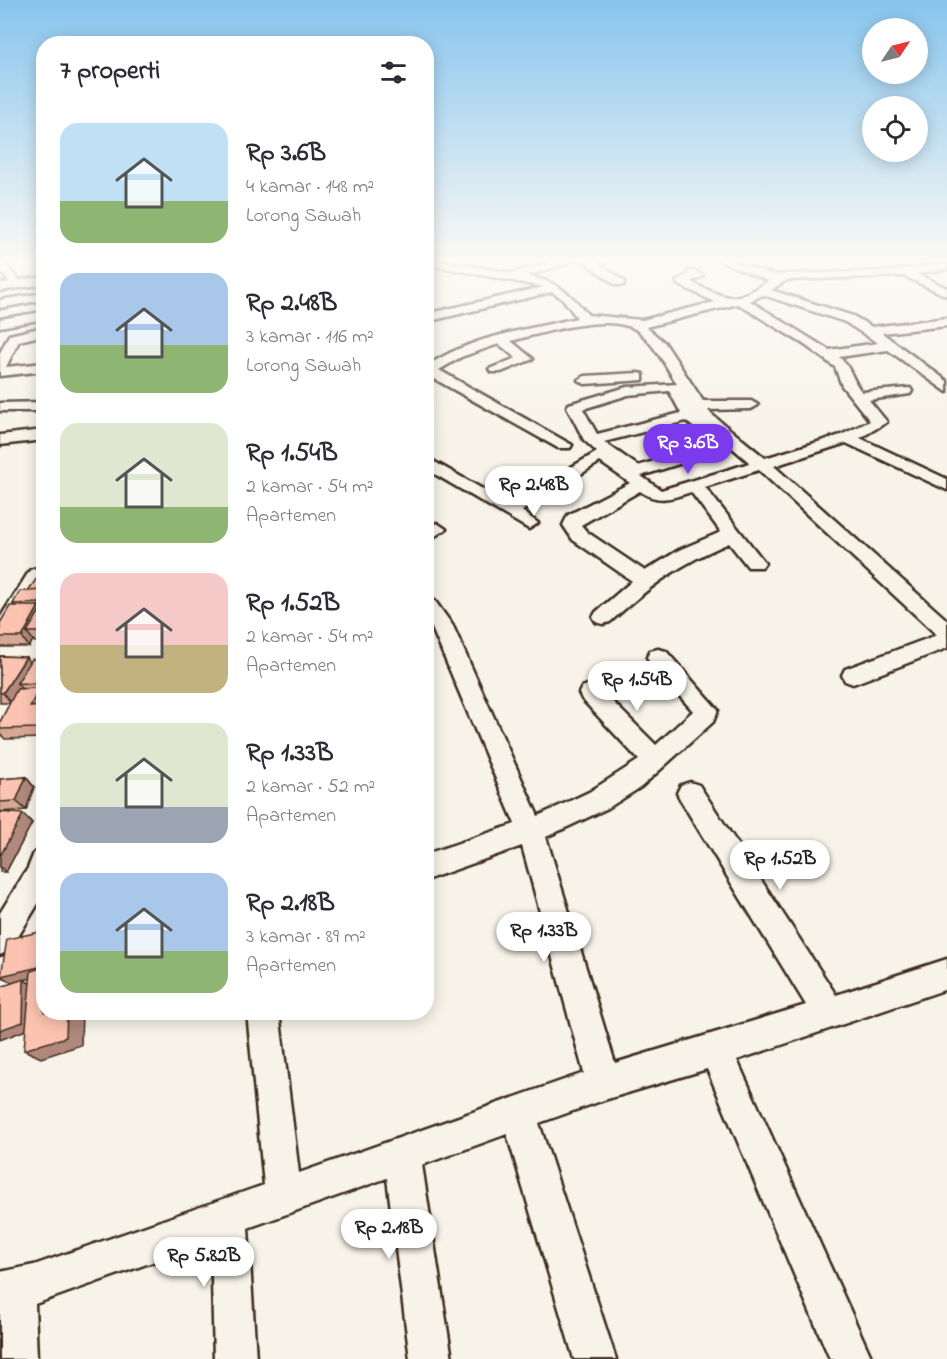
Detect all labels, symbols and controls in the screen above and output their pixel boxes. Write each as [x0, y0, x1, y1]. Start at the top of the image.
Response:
north arrow [862, 18, 928, 84]
map controls [862, 18, 928, 162]
text: 7 properti [60, 53, 160, 91]
icon: filters [377, 56, 410, 89]
button: locate [862, 96, 928, 162]
text: Rp 3.6B [246, 135, 326, 173]
icon: home [108, 147, 180, 219]
text: 4 kamar · 148 m² [246, 173, 374, 202]
text: Lorong Sawah [246, 202, 361, 231]
text: Rp 2.48B [246, 285, 337, 323]
icon: home [108, 297, 180, 369]
text: 3 kamar · 116 m² [246, 323, 374, 352]
text: Lorong Sawah [246, 352, 361, 381]
pin: Rp 3.6B [633, 424, 743, 475]
text: Rp 3.6B [657, 429, 719, 458]
text: Rp 1.54B [246, 435, 338, 473]
icon: home [108, 447, 180, 519]
pin: Rp 2.48B [472, 466, 596, 517]
text: Rp 2.48B [499, 471, 569, 500]
text: 2 kamar · 54 m² [246, 473, 373, 502]
text: Apartemen [246, 502, 336, 531]
text: Rp 1.52B [246, 585, 340, 623]
icon: home [108, 597, 180, 669]
text: 2 kamar · 54 m² [246, 623, 373, 652]
text: Apartemen [246, 652, 336, 681]
pin: Rp 1.54B [575, 661, 699, 712]
text: Rp 1.54B [602, 666, 672, 695]
text: Rp 1.33B [246, 735, 334, 773]
icon: home [108, 747, 180, 819]
text: 2 kamar · 52 m² [246, 773, 375, 802]
text: Apartemen [246, 802, 336, 831]
pin: Rp 1.52B [718, 840, 842, 891]
text: Rp 1.52B [744, 845, 816, 874]
text: Rp 2.18B [246, 885, 335, 923]
icon: home [108, 897, 180, 969]
pin: Rp 1.33B [482, 912, 606, 963]
text: Rp 1.33B [510, 917, 578, 946]
text: 3 kamar · 89 m² [246, 923, 366, 952]
text: Apartemen [246, 952, 336, 981]
pin: Rp 2.18B [327, 1209, 451, 1260]
text: Rp 2.18B [355, 1214, 423, 1243]
pin: Rp 5.82B [142, 1237, 266, 1288]
text: Rp 5.82B [167, 1242, 241, 1271]

